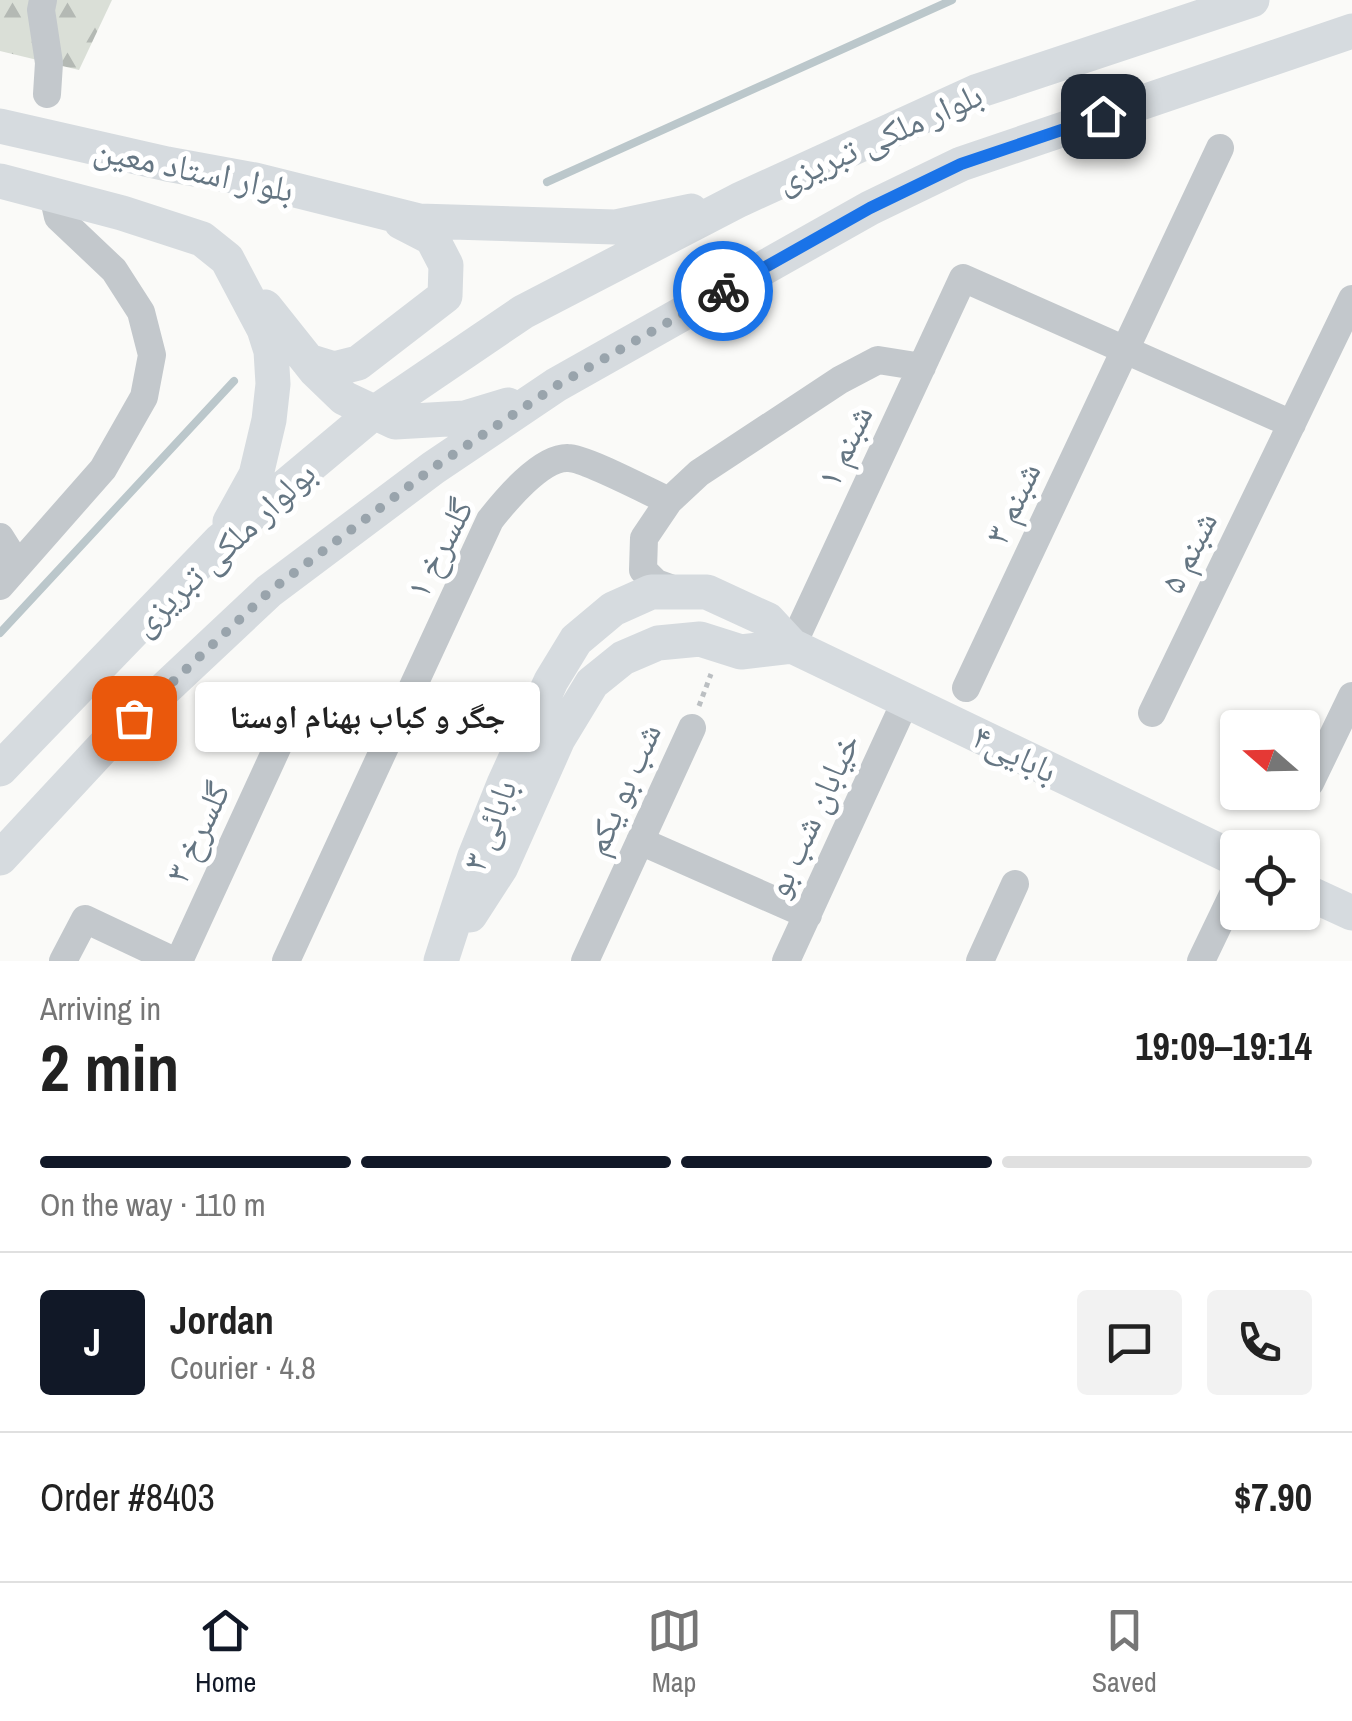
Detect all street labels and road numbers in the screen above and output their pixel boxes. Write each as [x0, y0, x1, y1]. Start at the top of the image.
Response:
street label: بلوار ملکى تبریزى [768, 71, 990, 203]
street label: بلوار استاد معین [90, 125, 298, 213]
street label: شبنم ۱ [805, 397, 883, 495]
street label: بولوار ملکی تبریزی [121, 450, 325, 646]
street label: شبنم ۳ [973, 454, 1051, 552]
street label: گلسرخ ۱ [394, 490, 484, 606]
street label: شبنم ۵ [1148, 503, 1228, 601]
street label: بابایی۴ [965, 712, 1065, 794]
street label: شب بو یکم [572, 715, 672, 863]
street label: خیابان شب بو [753, 725, 871, 905]
street label: بابائی ۳ [450, 773, 528, 877]
street label: گلسرخ ۳ [153, 774, 241, 890]

